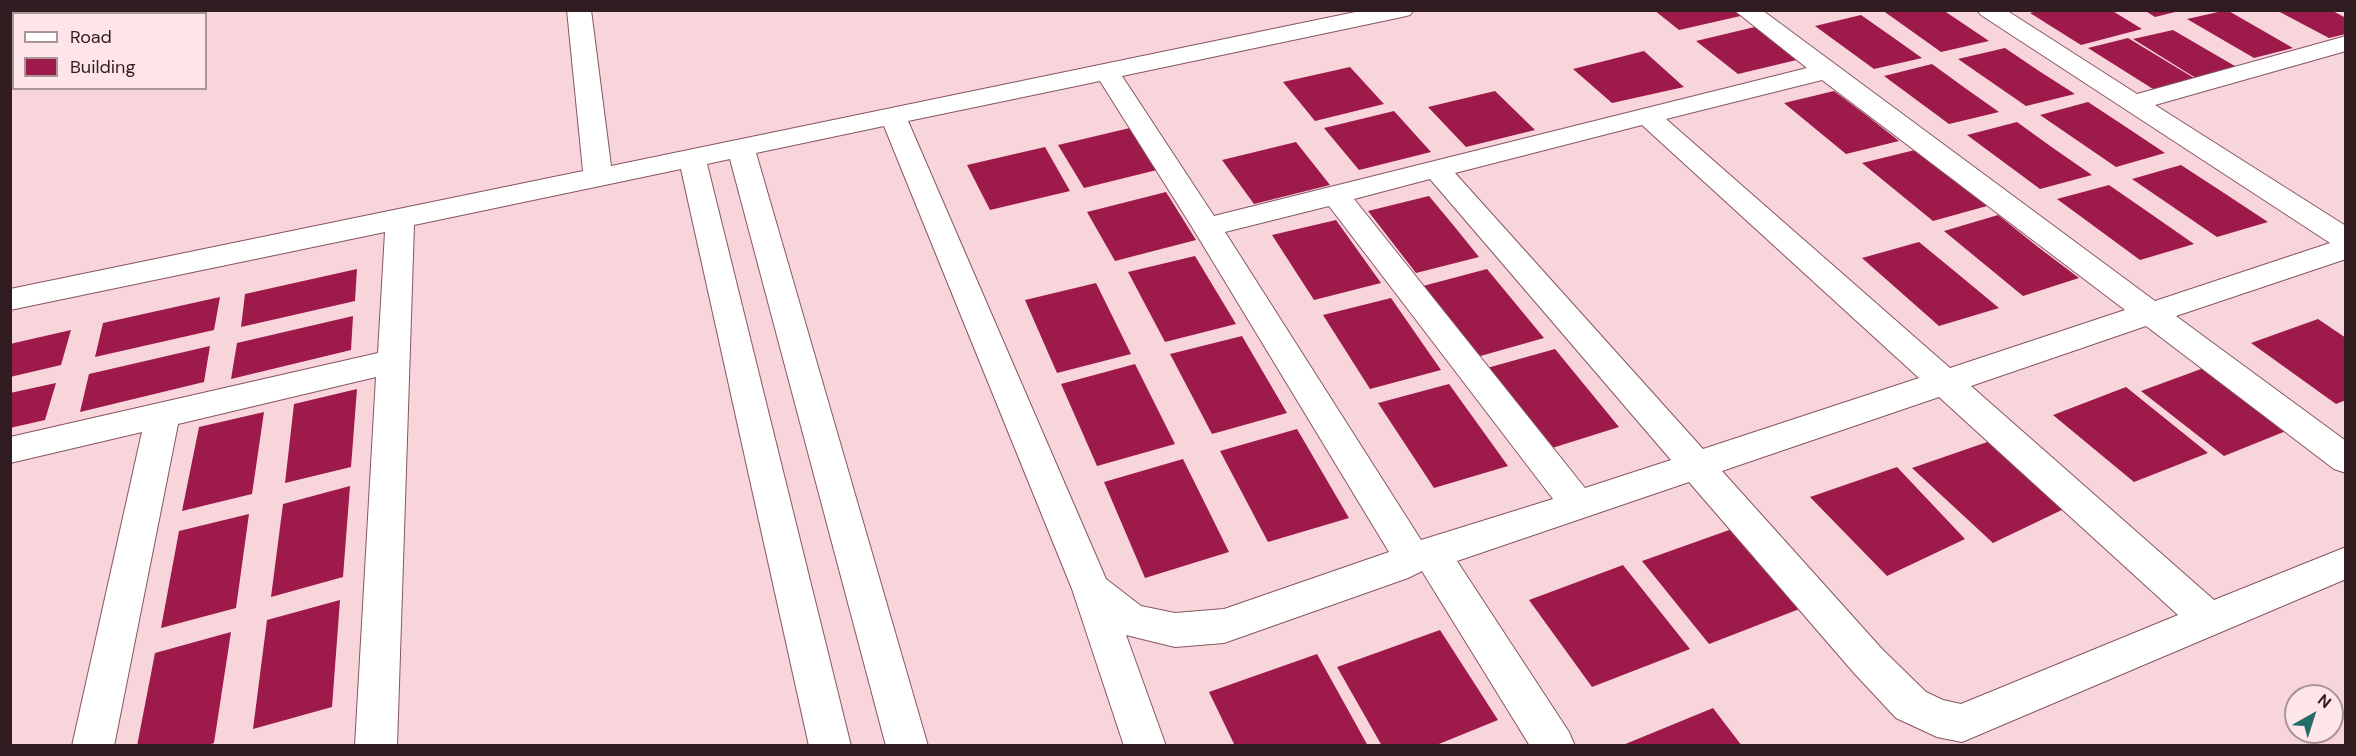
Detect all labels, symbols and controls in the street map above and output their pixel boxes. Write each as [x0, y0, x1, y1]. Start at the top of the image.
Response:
legend [12, 12, 207, 90]
text: Road [70, 25, 112, 49]
text: Building [70, 55, 135, 79]
north arrow [2284, 684, 2344, 744]
text: N [2313, 689, 2336, 713]

